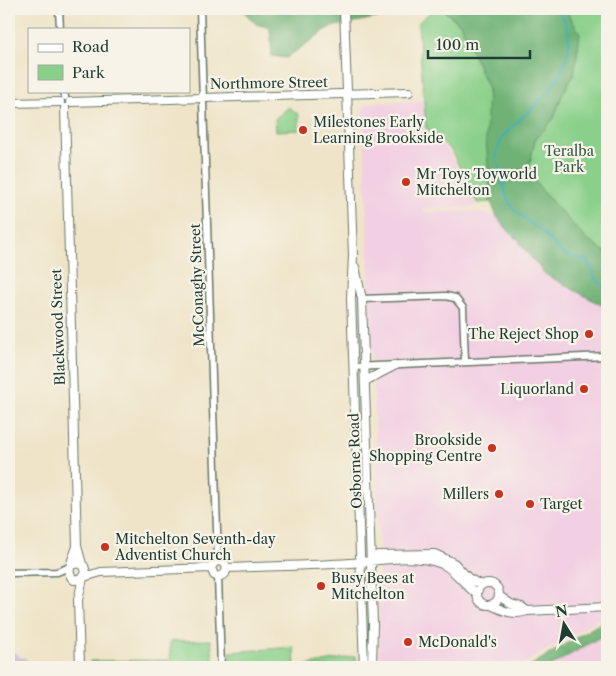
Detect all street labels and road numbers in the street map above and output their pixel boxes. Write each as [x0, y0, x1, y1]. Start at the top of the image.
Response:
street label: Northmore Street [210, 73, 328, 93]
street label: McConaghy Street [186, 223, 208, 347]
street label: Blackwood Street [47, 268, 69, 386]
street label: Osborne Road [344, 412, 366, 509]

